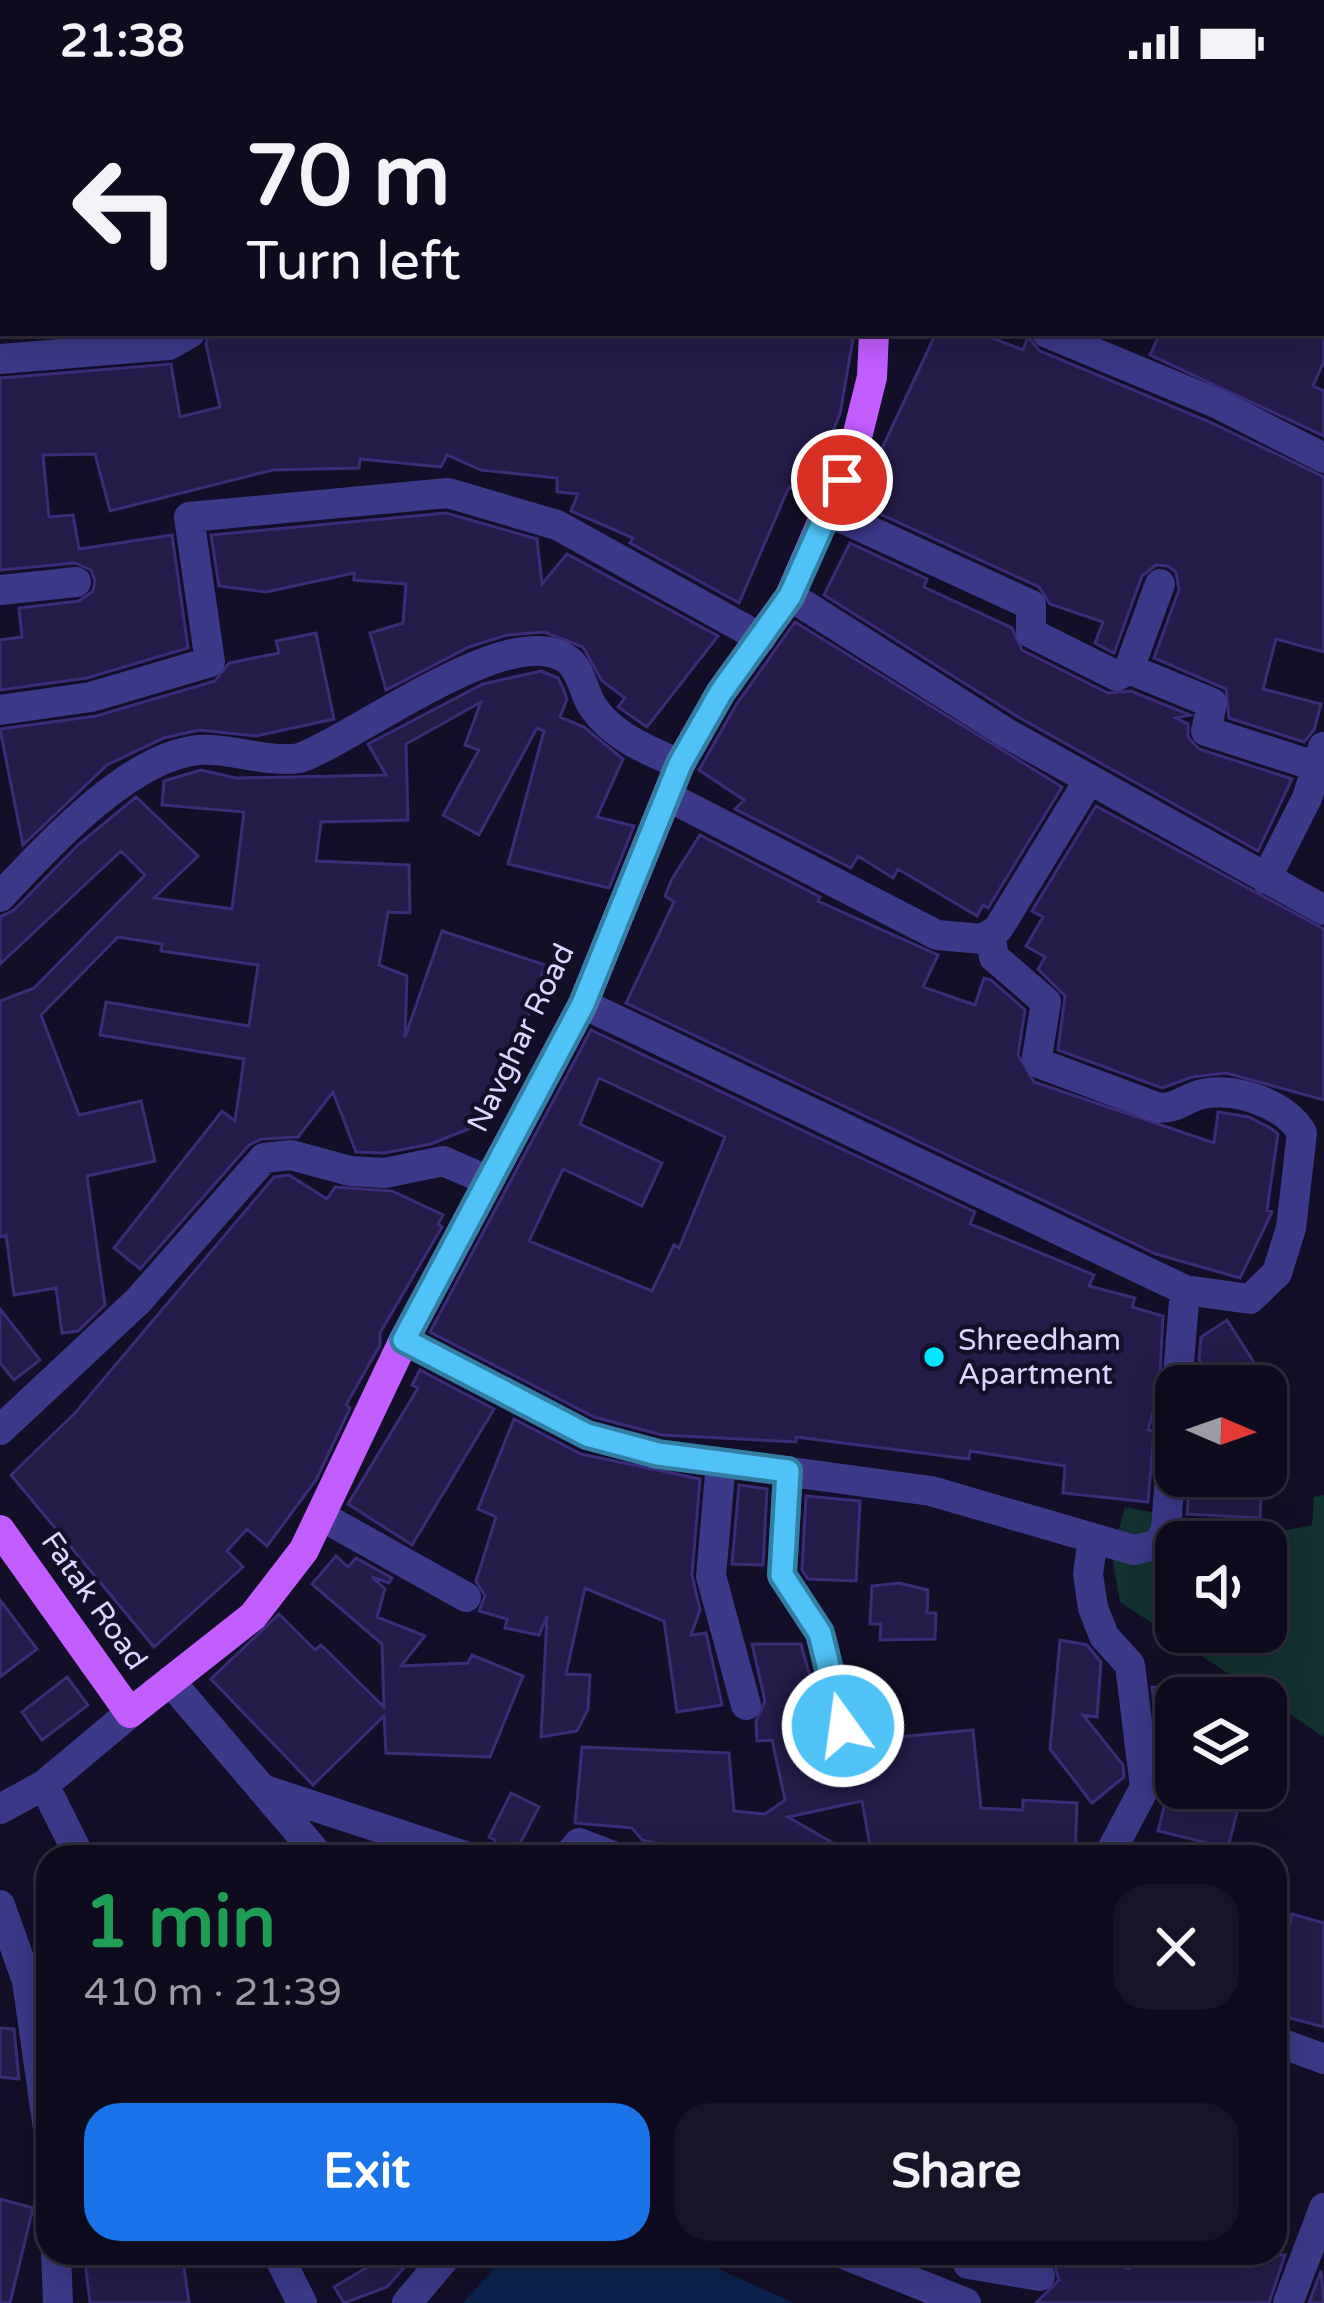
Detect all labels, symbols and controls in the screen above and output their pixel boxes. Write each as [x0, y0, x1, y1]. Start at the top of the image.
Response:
text: 21:38 [60, 15, 185, 69]
text: 70 m [246, 127, 450, 228]
icon: left [48, 132, 204, 288]
text: Turn left [246, 229, 461, 294]
pin [791, 429, 893, 531]
icon: arrive [809, 447, 875, 513]
street label: Navghar Road [459, 938, 583, 1138]
place label: Shreedham Apartment [958, 1322, 1121, 1393]
marker: Shreedham Apartment [921, 1344, 947, 1370]
north arrow [1155, 1365, 1287, 1497]
map controls [1155, 1365, 1287, 1809]
button: sound [1155, 1521, 1287, 1653]
street label: Fatak Road [33, 1525, 155, 1677]
position arrow [780, 1663, 906, 1789]
button: layers [1155, 1677, 1287, 1809]
text: 1 min [84, 1880, 276, 1967]
button: close [1113, 1884, 1239, 2010]
text: 410 m · 21:39 [84, 1969, 342, 2016]
button: Exit [84, 2103, 650, 2241]
button: Share [674, 2103, 1239, 2241]

